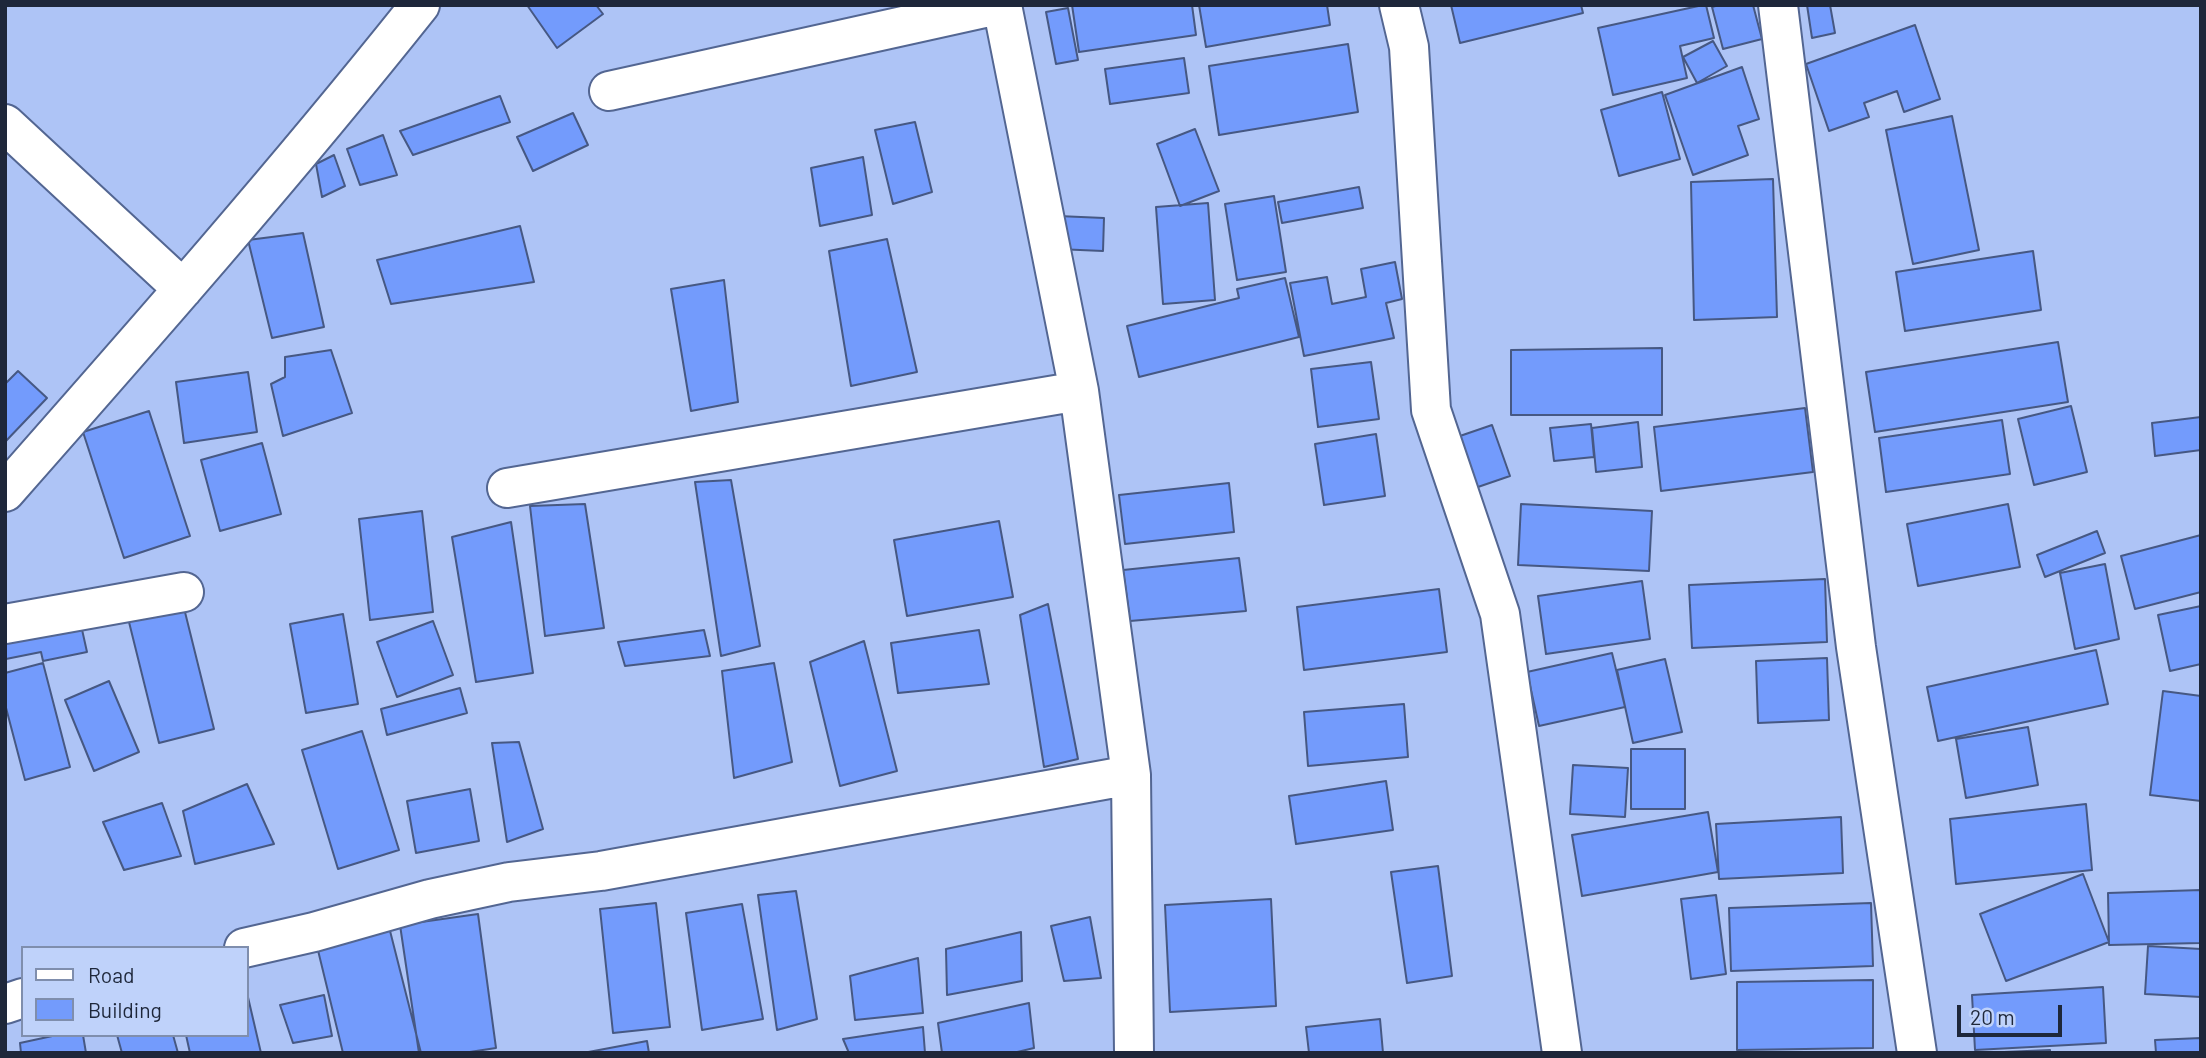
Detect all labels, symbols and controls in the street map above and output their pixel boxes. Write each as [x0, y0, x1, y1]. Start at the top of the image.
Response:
legend [21, 946, 248, 1037]
text: Road [88, 962, 134, 987]
scale bar [1961, 992, 2066, 1036]
text: Building [88, 997, 162, 1022]
text: 20 m [1970, 1004, 2015, 1029]

